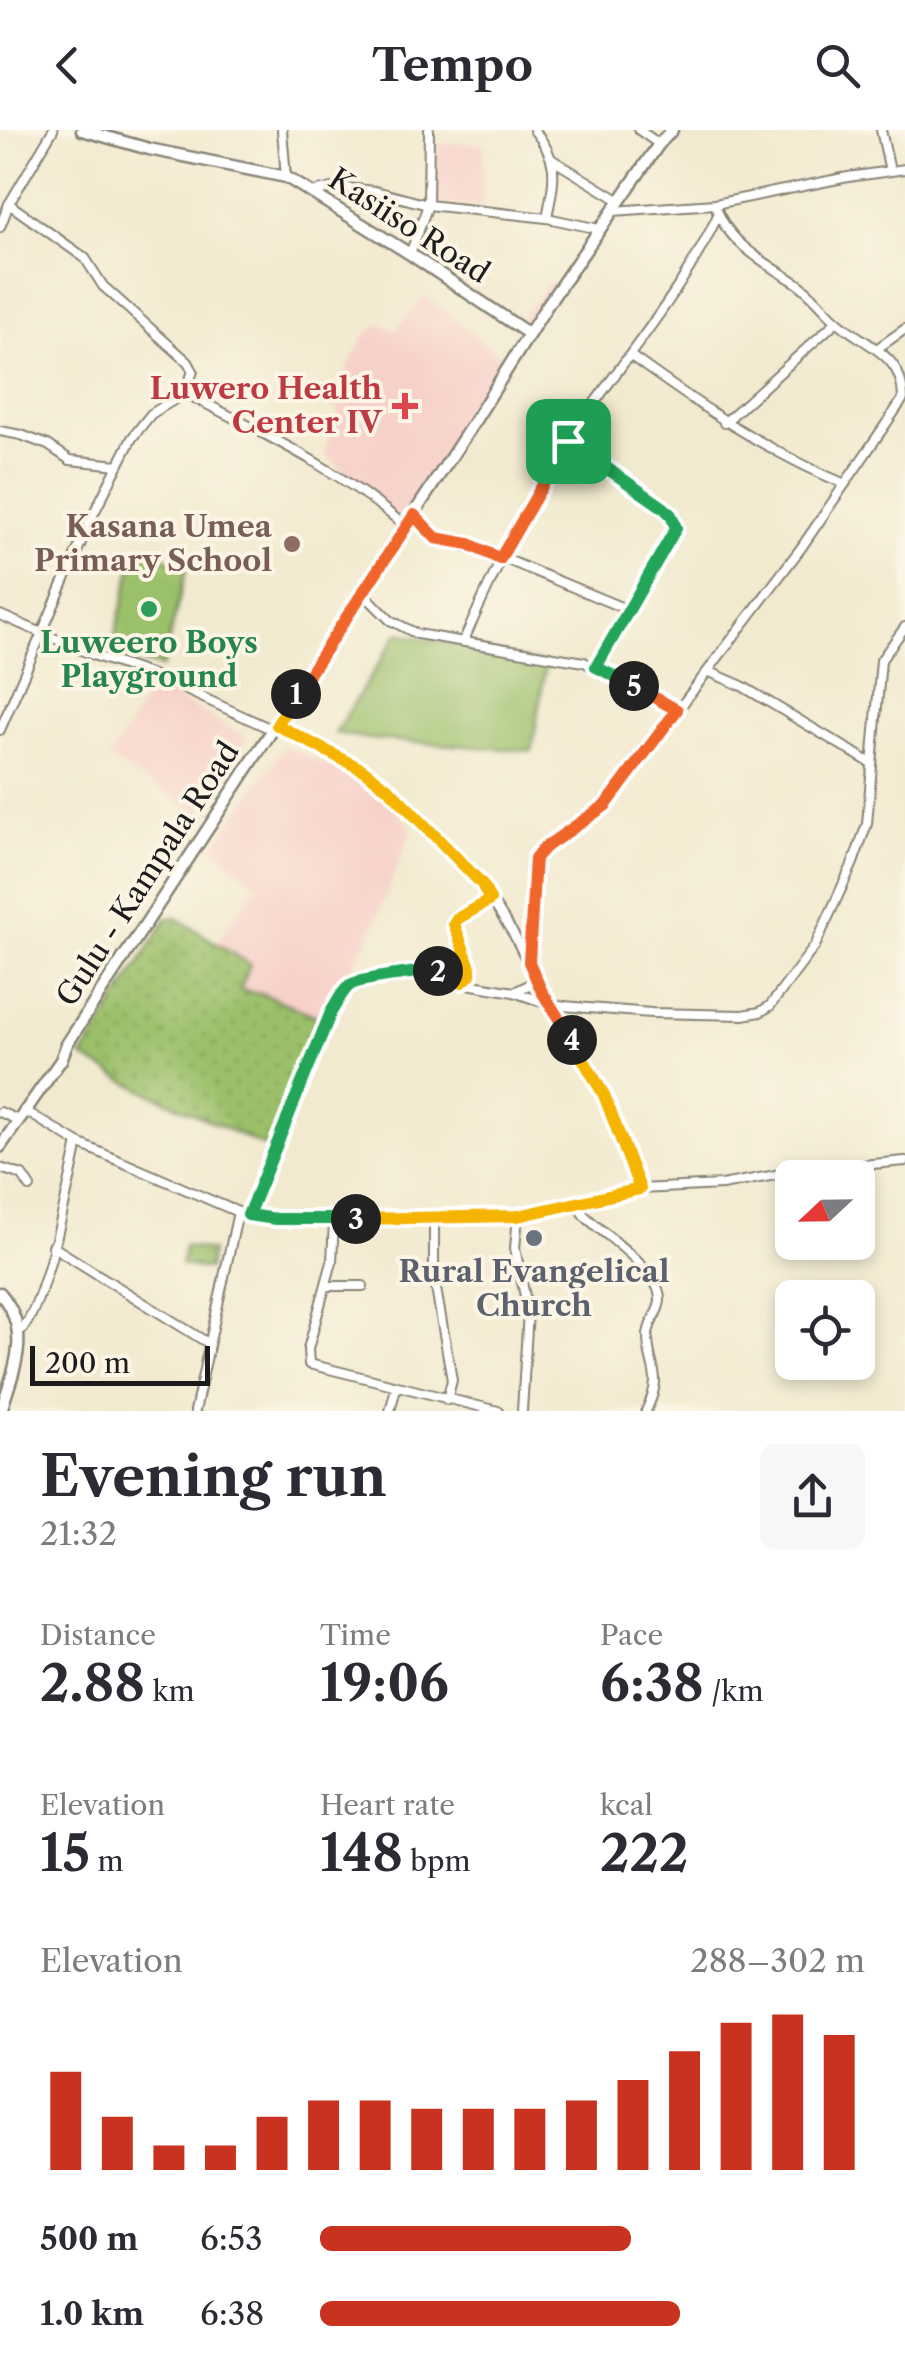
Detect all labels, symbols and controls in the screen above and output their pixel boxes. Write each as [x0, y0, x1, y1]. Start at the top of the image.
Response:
text: Tempo [372, 37, 533, 93]
icon: back [40, 38, 95, 93]
icon: search [810, 38, 865, 93]
street label: Kasiiso Road [322, 160, 497, 291]
place label: Luwero Health Center IV [150, 370, 383, 441]
marker: Luwero Health Center IV [392, 393, 418, 419]
pin [526, 399, 611, 484]
icon: arrive [541, 414, 596, 469]
place label: Kasana Umea Primary School [34, 508, 273, 579]
marker: Kasana Umea Primary School [281, 533, 303, 555]
marker: Luweero Boys Playground [138, 598, 160, 620]
place label: Luweero Boys Playground [40, 624, 258, 695]
pin: 5 [609, 661, 659, 711]
pin: 1 [271, 669, 321, 719]
text: 5 [626, 669, 642, 703]
text: 1 [290, 677, 302, 711]
street label: Gulu - Kampala Road [48, 735, 247, 1013]
pin: 2 [413, 946, 463, 996]
text: 2 [430, 954, 446, 988]
pin: 4 [547, 1015, 597, 1065]
text: 4 [564, 1023, 580, 1057]
north arrow [775, 1160, 875, 1260]
map controls [775, 1160, 875, 1380]
pin: 3 [331, 1194, 381, 1244]
text: 3 [348, 1202, 364, 1236]
marker: Rural Evangelical Church [523, 1227, 545, 1249]
place label: Rural Evangelical Church [398, 1253, 670, 1324]
button: locate [775, 1280, 875, 1380]
scale bar [30, 1341, 210, 1386]
text: 200 m [45, 1346, 130, 1380]
text: Evening run [40, 1443, 387, 1510]
button: share [760, 1444, 865, 1549]
text: 21:32 [40, 1514, 117, 1553]
text: Distance [40, 1618, 156, 1652]
text: Time [320, 1618, 391, 1652]
text: Pace [600, 1618, 663, 1652]
text: 2.88 [40, 1652, 145, 1714]
text: 19:06 [320, 1652, 449, 1714]
text: 6:38 [600, 1652, 704, 1714]
text: km [145, 1674, 195, 1708]
text: /km [704, 1674, 764, 1708]
text: Elevation [40, 1788, 165, 1822]
text: Heart rate [320, 1788, 455, 1822]
text: kcal [600, 1788, 653, 1822]
text: 15 [40, 1822, 90, 1884]
text: 148 [320, 1822, 403, 1884]
text: 222 [600, 1822, 689, 1884]
text: m [90, 1844, 124, 1878]
text: bpm [403, 1844, 471, 1878]
text: Elevation [40, 1941, 183, 1980]
text: 288–302 m [690, 1941, 865, 1980]
text: 500 m [40, 2219, 138, 2258]
text: 6:53 [200, 2219, 263, 2258]
text: 1.0 km [40, 2294, 144, 2333]
text: 6:38 [200, 2294, 264, 2333]

